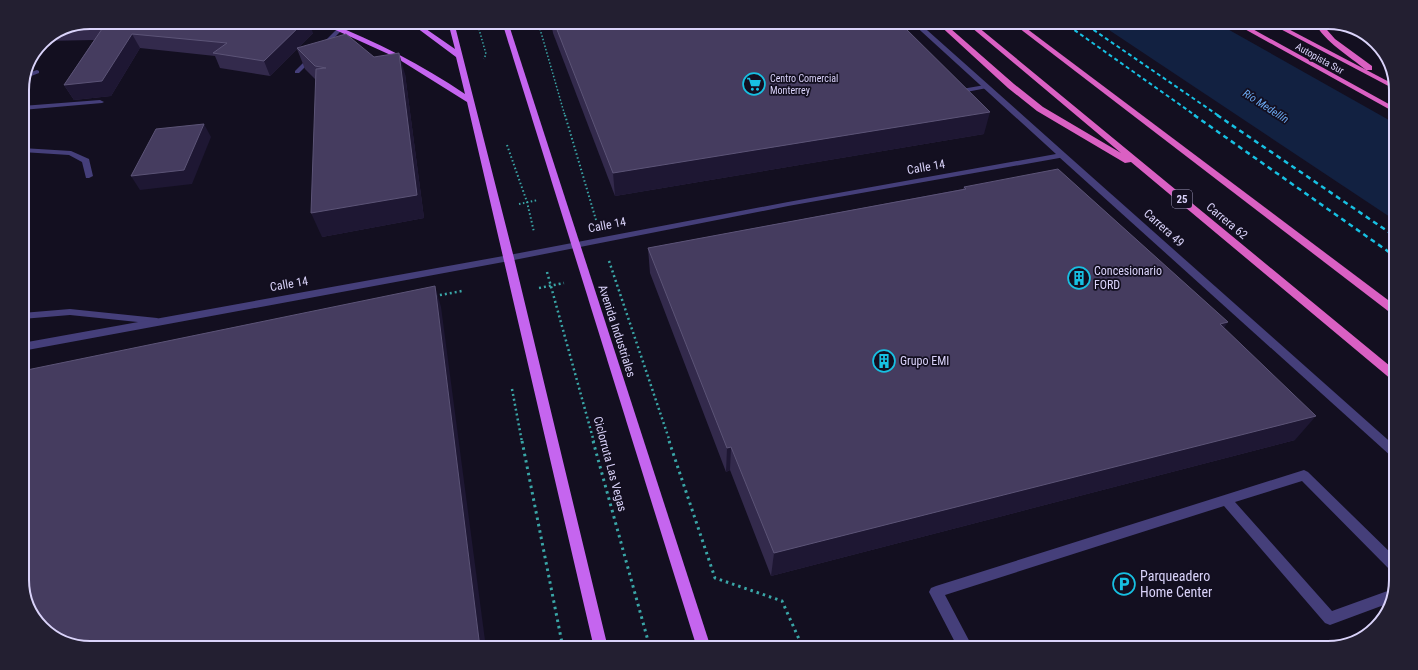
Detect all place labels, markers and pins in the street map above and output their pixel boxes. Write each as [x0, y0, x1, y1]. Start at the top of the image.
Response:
supermarket icon: Centro Comercial Monterrey [741, 71, 767, 97]
place label: Centro Comercial Monterrey [770, 73, 838, 96]
place label: Concesionario FORD [1094, 264, 1162, 292]
building icon: Concesionario FORD [1066, 265, 1092, 291]
building icon: Grupo EMI [871, 348, 897, 374]
place label: Grupo EMI [900, 354, 949, 368]
place label: Parqueadero Home Center [1140, 568, 1212, 600]
parking icon: Parqueadero Home Center [1111, 571, 1137, 597]

